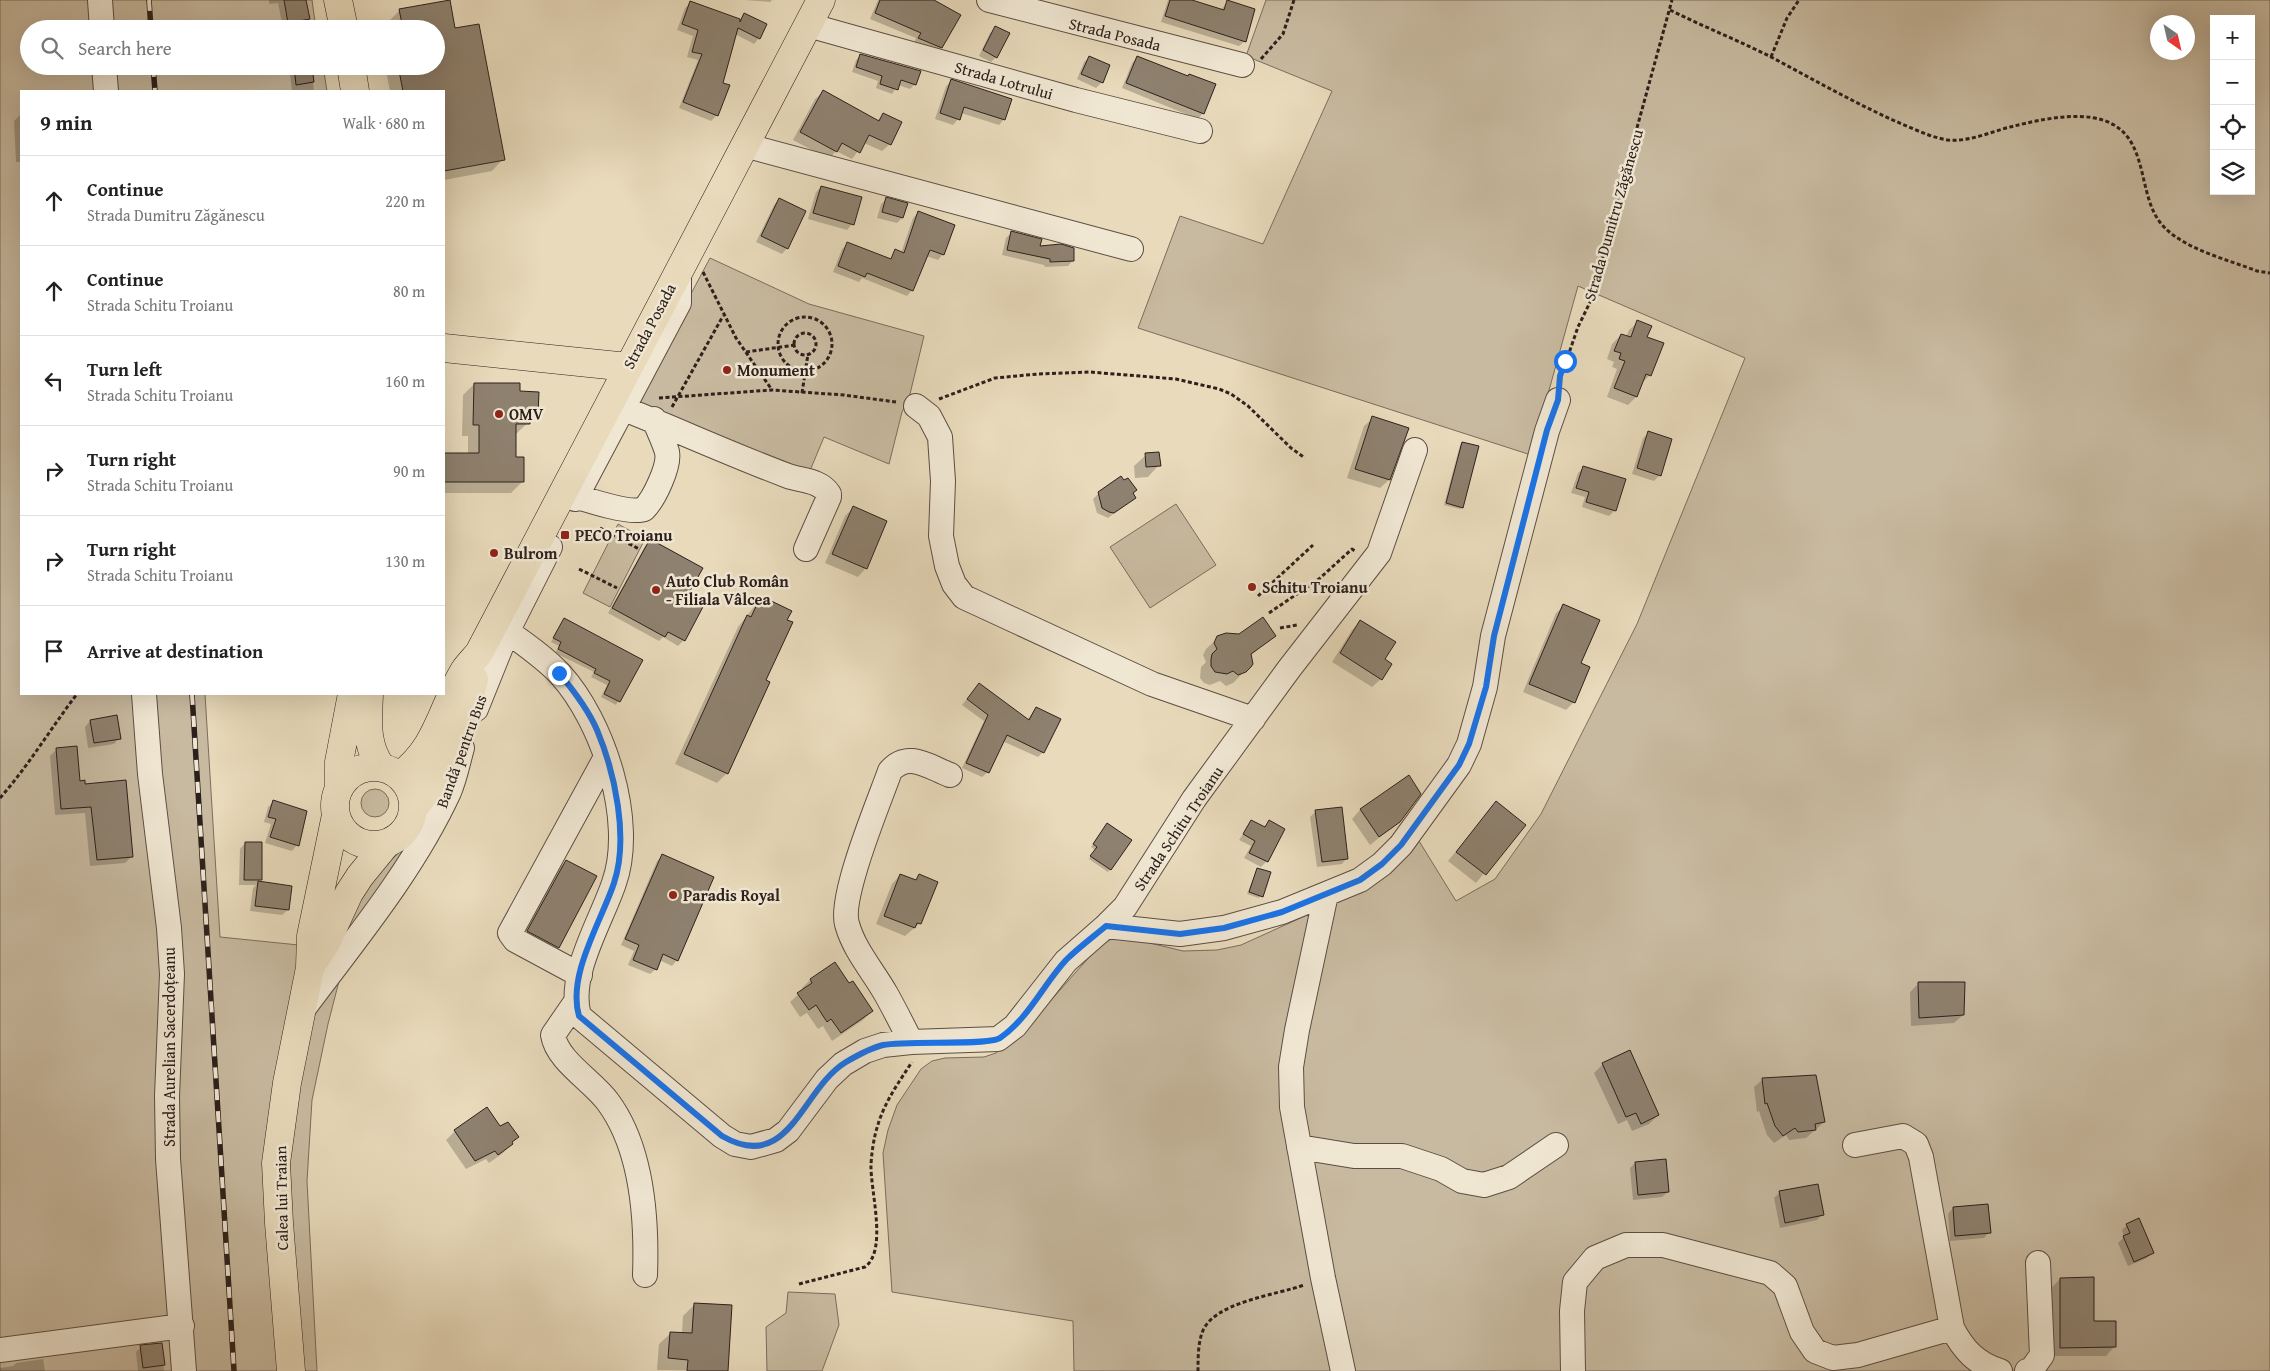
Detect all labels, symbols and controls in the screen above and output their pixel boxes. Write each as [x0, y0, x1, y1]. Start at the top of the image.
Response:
street label: Strada Posada [1067, 11, 1164, 57]
north arrow [2150, 15, 2195, 60]
map controls [2210, 15, 2255, 195]
button: + [2210, 15, 2255, 60]
search box [20, 20, 445, 75]
icon: search [38, 34, 66, 62]
text: Search here [78, 34, 172, 62]
street label: Strada Lotrului [952, 54, 1057, 106]
button: − [2210, 60, 2255, 105]
button: locate [2210, 105, 2255, 150]
text: 9 min [40, 107, 92, 138]
text: Walk · 680 m [342, 111, 425, 135]
street label: Strada Dumitru Zăgănescu [1577, 126, 1649, 304]
button: layers [2210, 150, 2255, 195]
text: Continue [87, 175, 164, 203]
icon: ahead [40, 187, 68, 215]
text: 220 m [385, 189, 425, 213]
text: Strada Dumitru Zăgănescu [87, 203, 265, 227]
text: Continue [87, 265, 164, 293]
icon: ahead [40, 277, 68, 305]
text: 80 m [393, 279, 425, 303]
street label: Strada Posada [616, 279, 682, 373]
text: Strada Schitu Troianu [87, 293, 233, 317]
route start [1554, 350, 1577, 373]
text: Turn left [87, 355, 162, 383]
place label: Monument [737, 358, 815, 382]
marker: Monument [721, 364, 733, 376]
icon: left [40, 367, 68, 395]
text: 160 m [385, 369, 425, 393]
text: Strada Schitu Troianu [87, 383, 233, 407]
place label: OMV [509, 402, 544, 426]
marker: OMV [493, 408, 505, 420]
text: Turn right [87, 445, 176, 473]
icon: right [40, 457, 68, 485]
text: 90 m [393, 459, 425, 483]
text: Strada Schitu Troianu [87, 473, 233, 497]
place label: PECO Troianu [575, 523, 673, 547]
marker: PECO Troianu [559, 529, 571, 541]
text: Turn right [87, 535, 176, 563]
place label: Bulrom [504, 541, 558, 565]
icon: right [40, 547, 68, 575]
marker: Bulrom [488, 547, 500, 559]
text: 130 m [385, 549, 425, 573]
text: Strada Schitu Troianu [87, 563, 233, 587]
place label: Auto Club Român - Filiala Vâlcea [666, 569, 789, 611]
place label: Schitu Troianu [1262, 575, 1368, 599]
marker: Schitu Troianu [1246, 581, 1258, 593]
marker: Auto Club Român - Filiala Vâlcea [650, 584, 662, 596]
icon: arrive [40, 637, 68, 665]
text: Arrive at destination [87, 637, 263, 665]
route end [548, 662, 571, 685]
street label: Bandă pentru Bus [429, 691, 493, 811]
street label: Strada Schitu Troianu [1127, 760, 1229, 895]
place label: Paradis Royal [683, 883, 780, 907]
marker: Paradis Royal [667, 889, 679, 901]
street label: Strada Aurelian Sacerdoțeanu [157, 947, 181, 1147]
street label: Calea lui Traian [268, 1146, 294, 1250]

